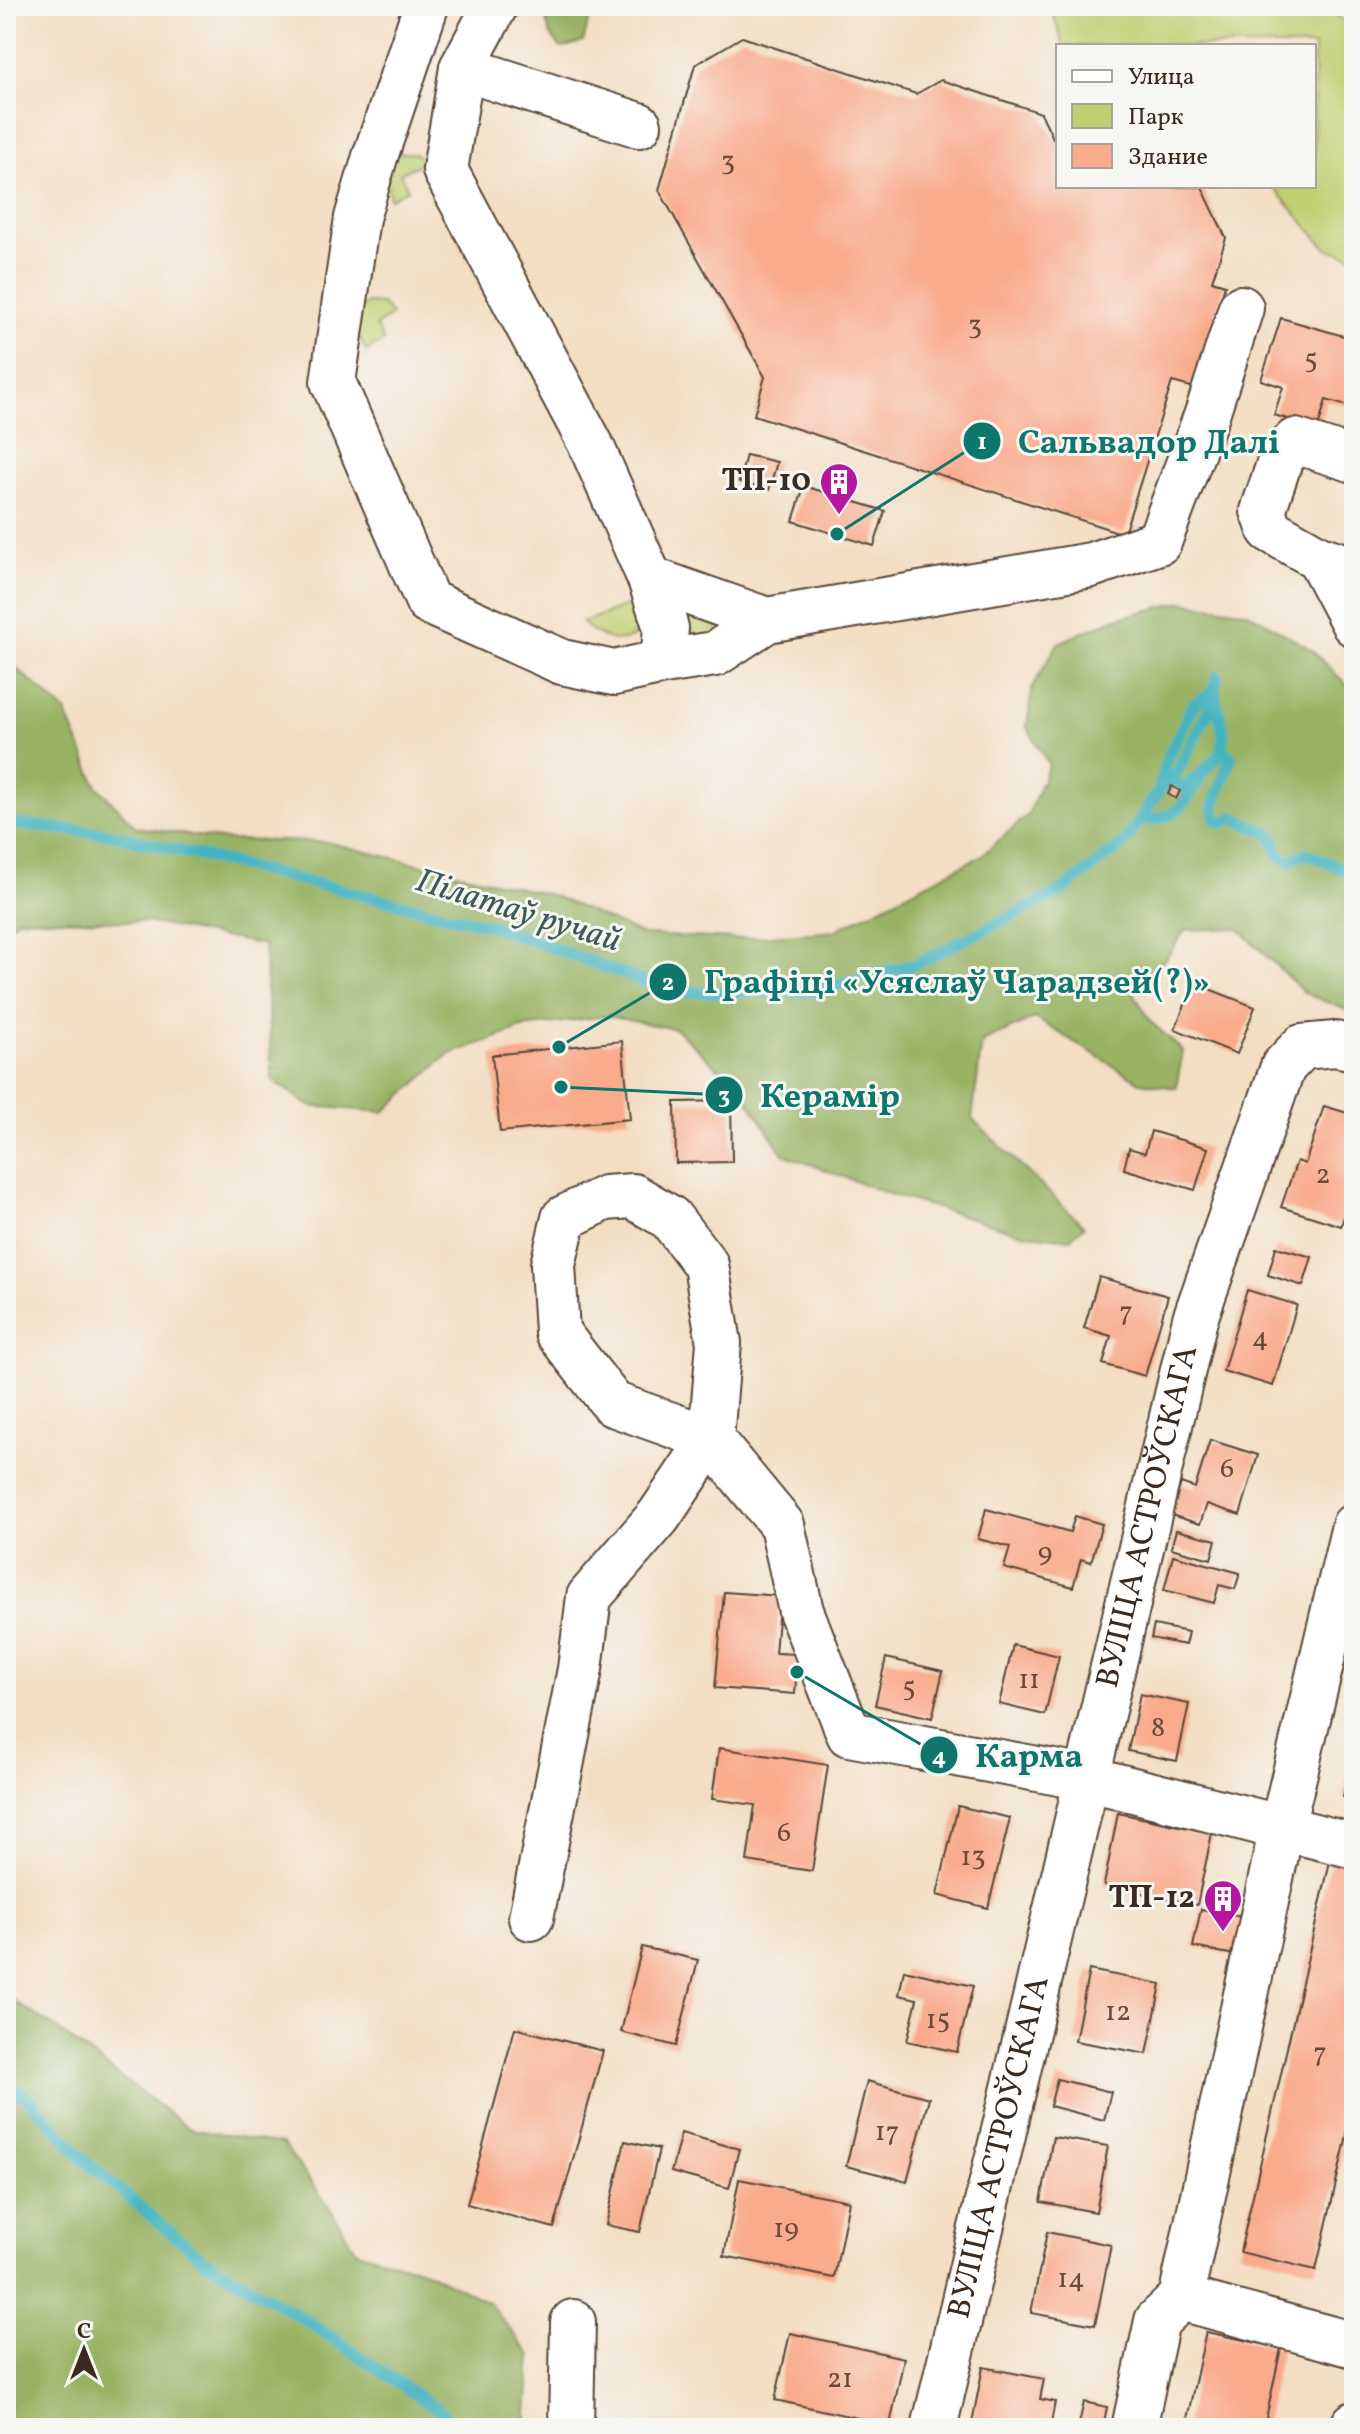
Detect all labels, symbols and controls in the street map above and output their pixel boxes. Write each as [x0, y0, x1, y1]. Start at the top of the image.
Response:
legend [1056, 44, 1316, 188]
text: Улица [1128, 61, 1195, 95]
text: Парк [1128, 101, 1184, 135]
text: Здание [1128, 141, 1208, 175]
house number: 3 [721, 143, 735, 182]
house number: 3 [968, 307, 982, 346]
house number: 5 [1304, 341, 1318, 380]
callout: Сальвадор Далі [962, 412, 1296, 470]
text: Сальвадор Далі [1018, 421, 1280, 468]
text: 1 [977, 426, 987, 460]
place label: ТП-10 [721, 460, 811, 504]
building icon: ТП-10 [818, 461, 860, 516]
water label: Пілатаў ручай [410, 859, 626, 965]
callout: Графіці «Усяслаў Чарадзей(?)» [648, 953, 1227, 1011]
text: Графіці «Усяслаў Чарадзей(?)» [704, 961, 1210, 1008]
text: 2 [662, 967, 674, 1001]
callout: Керамір [704, 1066, 916, 1124]
text: Керамір [760, 1075, 900, 1122]
text: 3 [718, 1080, 730, 1114]
house number: 2 [1315, 1156, 1331, 1195]
house number: 7 [1119, 1293, 1133, 1332]
house number: 4 [1252, 1319, 1268, 1358]
street label: ВУЛІЦА АСТРОЎСКАГА [1087, 1341, 1210, 1693]
house number: 6 [1220, 1450, 1234, 1489]
house number: 9 [1038, 1534, 1052, 1573]
house number: 11 [1018, 1661, 1040, 1700]
house number: 5 [902, 1669, 916, 1708]
house number: 8 [1151, 1709, 1165, 1748]
callout: Карма [919, 1726, 1099, 1784]
text: Карма [975, 1735, 1083, 1782]
text: 4 [932, 1741, 946, 1775]
house number: 6 [777, 1814, 791, 1853]
house number: 13 [960, 1838, 986, 1877]
place label: ТП-12 [1108, 1877, 1195, 1921]
building icon: ТП-12 [1202, 1878, 1244, 1933]
street label: ВУЛІЦА АСТРОЎСКАГА [938, 1972, 1062, 2323]
house number: 12 [1105, 1993, 1131, 2032]
house number: 15 [926, 2001, 950, 2040]
house number: 7 [1313, 2034, 1327, 2073]
house number: 17 [875, 2113, 899, 2152]
house number: 19 [773, 2210, 799, 2249]
house number: 14 [1057, 2260, 1085, 2299]
north arrow [44, 2310, 124, 2390]
text: С [77, 2317, 91, 2348]
house number: 21 [827, 2360, 853, 2399]

